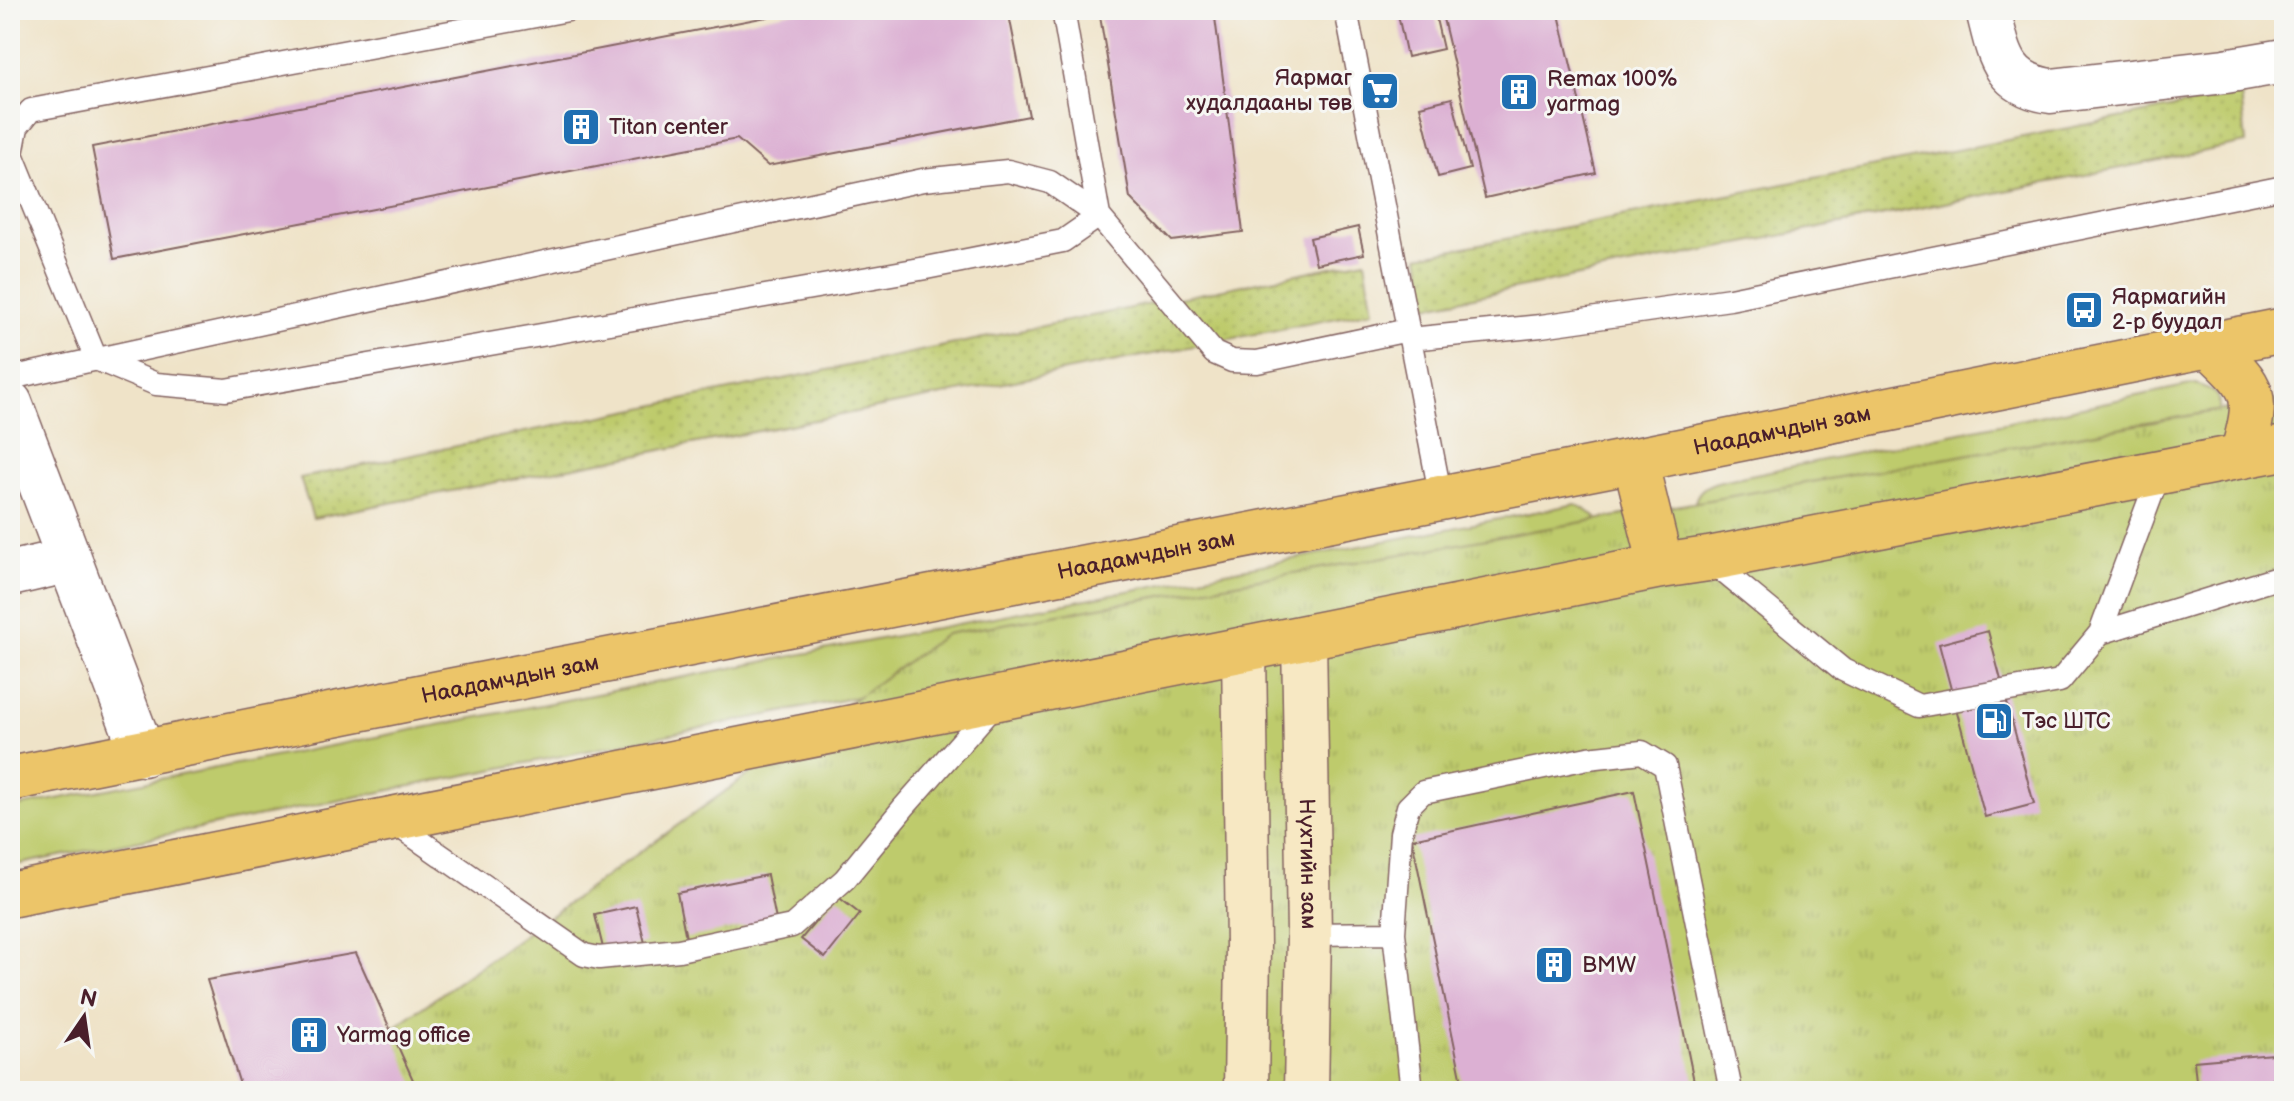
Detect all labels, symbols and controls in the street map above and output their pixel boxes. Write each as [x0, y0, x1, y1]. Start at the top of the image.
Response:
place label: Яармаг худалдааны төв [1186, 65, 1352, 117]
place label: Remax 100% yarmag [1546, 66, 1678, 118]
supermarket icon: Яармаг худалдааны төв [1359, 70, 1401, 112]
building icon: Remax 100% yarmag [1498, 71, 1540, 113]
building icon: Titan center [560, 106, 602, 148]
place label: Titan center [609, 114, 729, 141]
place label: Яармагийн 2-р буудал [2112, 284, 2226, 336]
bus stop icon: Яармагийн 2-р буудал [2063, 289, 2105, 331]
street label: Наадамчдын зам [1691, 400, 1873, 461]
street label: Наадамчдын зам [1055, 525, 1237, 586]
street label: Наадамчдын зам [419, 649, 601, 710]
fuel station icon: Тэс ШТС [1973, 700, 2015, 742]
place label: Тэс ШТС [2022, 708, 2111, 735]
street label: Нүхтийн зам [1293, 798, 1322, 930]
building icon: BMW [1533, 944, 1575, 986]
place label: BMW [1582, 952, 1636, 979]
north arrow [44, 977, 124, 1057]
text: N [77, 984, 99, 1014]
building icon: Yarmag office [288, 1014, 330, 1056]
place label: Yarmag office [336, 1022, 471, 1049]

